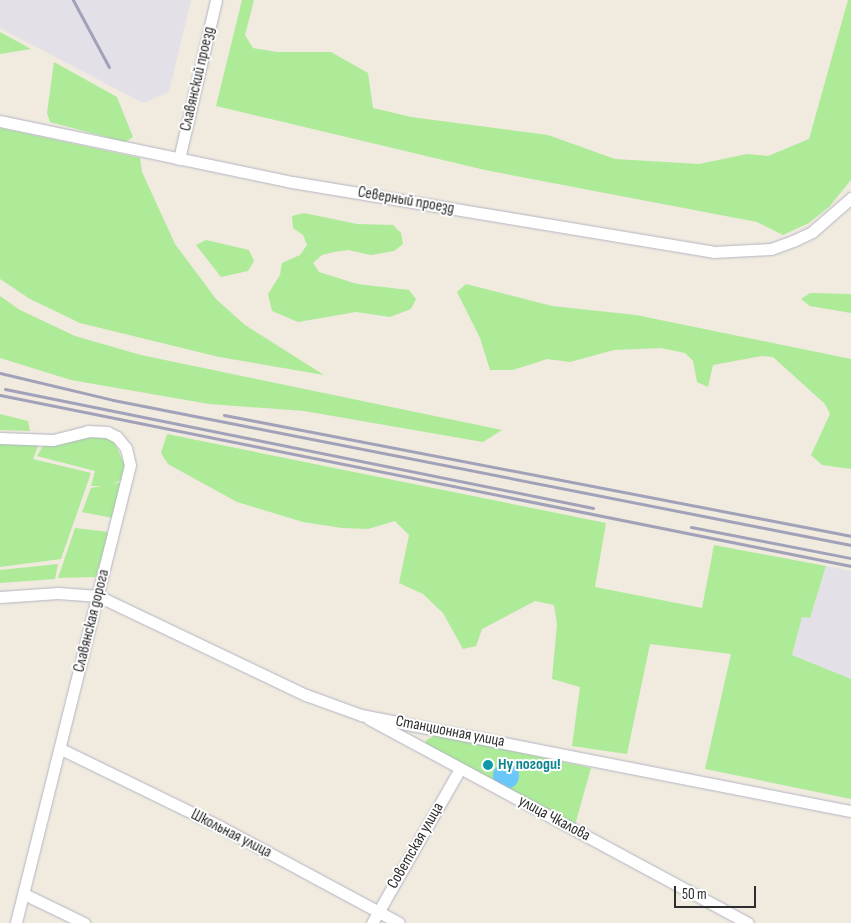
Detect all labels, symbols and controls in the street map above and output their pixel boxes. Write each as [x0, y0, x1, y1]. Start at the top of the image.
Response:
street label: Славянский проезд [177, 25, 219, 133]
street label: Северный проезд [356, 183, 456, 219]
street label: Славянская дорога [70, 568, 114, 674]
street label: Станционная улица [394, 712, 506, 752]
place label: Ну погоди! [498, 755, 561, 775]
marker: Ну погоди! [482, 759, 494, 771]
street label: улица Чкалова [515, 792, 593, 846]
street label: Советская улица [384, 800, 448, 892]
street label: Школьная улица [187, 805, 275, 863]
scale bar [676, 876, 758, 908]
text: 50 m [682, 885, 707, 904]

